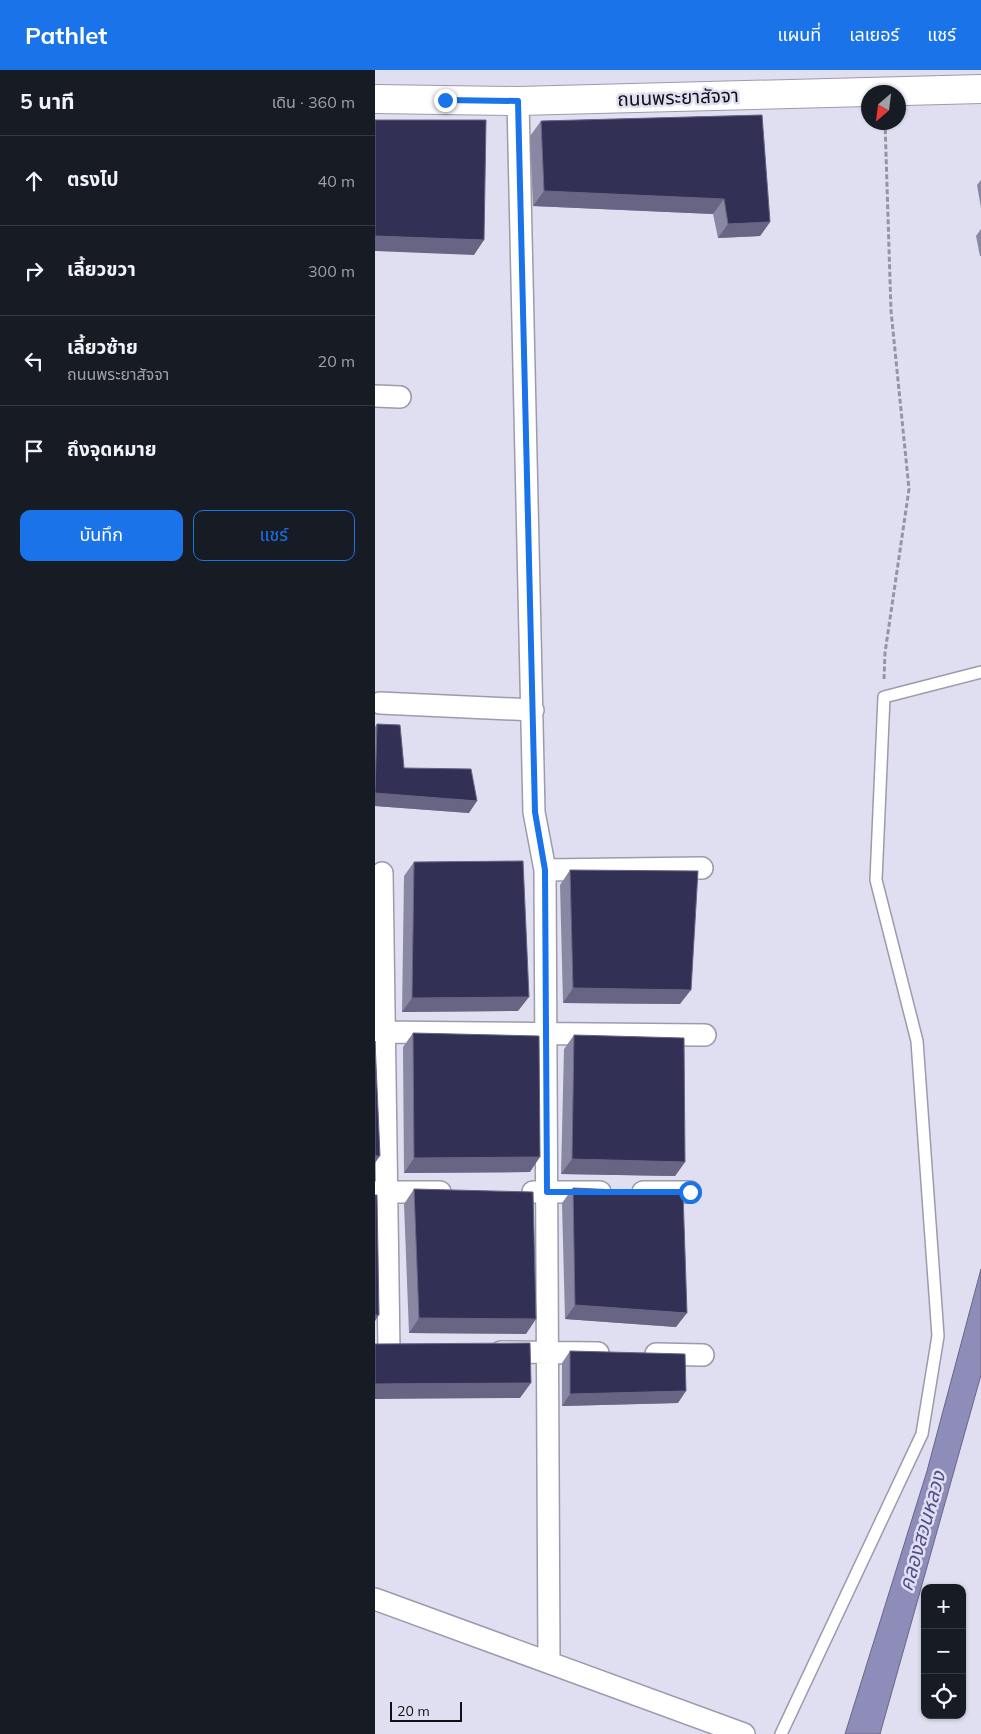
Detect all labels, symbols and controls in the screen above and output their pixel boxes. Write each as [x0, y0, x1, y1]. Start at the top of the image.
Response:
text: Pathlet [25, 20, 107, 50]
text: แผนที่ [777, 23, 821, 46]
text: เลเยอร์ [849, 23, 899, 46]
text: แชร์ [927, 23, 956, 46]
street label: ถนนพระยาสัจจา [617, 83, 739, 111]
north arrow [861, 85, 906, 130]
text: 5 นาที [20, 88, 75, 114]
route end [434, 89, 457, 112]
text: เดิน · 360 m [272, 92, 355, 112]
icon: ahead [20, 167, 48, 195]
text: ตรงไป [67, 167, 119, 191]
text: 40 m [318, 171, 355, 191]
icon: right [20, 257, 48, 285]
text: เลี้ยวขวา [67, 257, 136, 281]
text: 300 m [308, 261, 355, 281]
text: เลี้ยวซ้าย [67, 335, 138, 359]
icon: left [20, 347, 48, 375]
text: 20 m [318, 351, 355, 371]
text: ถนนพระยาสัจจา [67, 364, 169, 384]
icon: arrive [20, 437, 48, 465]
text: ถึงจุดหมาย [67, 437, 157, 461]
button: บันทึก [20, 510, 183, 561]
button: แชร์ [193, 510, 355, 561]
route start [679, 1181, 702, 1204]
water label: คลองสวนหลวง [893, 1467, 951, 1594]
map controls [921, 1584, 966, 1719]
button: + [921, 1584, 966, 1629]
button: − [921, 1629, 966, 1674]
button: locate [921, 1674, 966, 1719]
scale bar [390, 1699, 463, 1722]
text: 20 m [397, 1702, 430, 1720]

